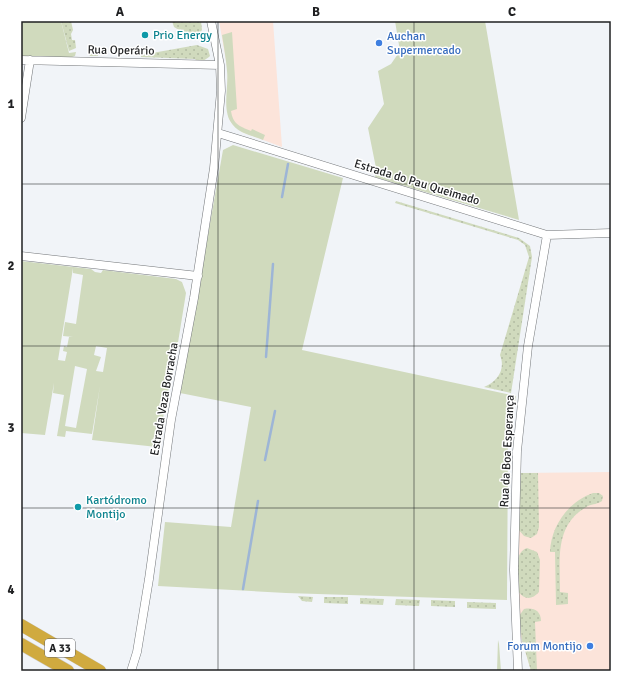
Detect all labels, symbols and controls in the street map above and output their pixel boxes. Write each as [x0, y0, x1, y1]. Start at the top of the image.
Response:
text: A [116, 4, 125, 20]
text: B [312, 4, 320, 20]
text: C [508, 4, 516, 20]
place label: Prio Energy [153, 28, 212, 43]
place label: Auchan Supermercado [387, 29, 461, 58]
marker: Prio Energy [140, 30, 150, 40]
marker: Auchan Supermercado [374, 38, 384, 48]
street label: Rua Operário [87, 42, 155, 59]
text: 1 [7, 96, 15, 112]
street label: Estrada do Pau Queimado [352, 156, 481, 209]
text: 2 [7, 258, 15, 274]
street label: Estrada Vaza Borracha [147, 341, 182, 457]
street label: Rua da Boa Esperança [497, 394, 518, 508]
text: 3 [7, 420, 15, 436]
place label: Kartódromo Montijo [86, 493, 147, 522]
marker: Kartódromo Montijo [73, 502, 83, 512]
text: 4 [7, 582, 15, 598]
road number: A 33 [45, 639, 75, 657]
place label: Forum Montijo [507, 639, 582, 654]
marker: Forum Montijo [585, 641, 595, 651]

